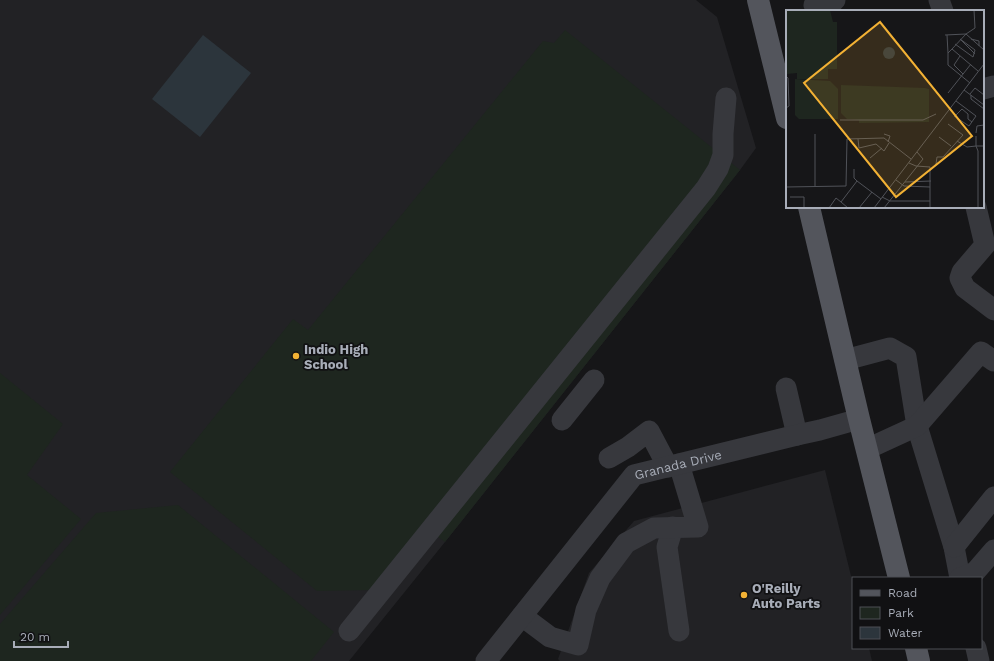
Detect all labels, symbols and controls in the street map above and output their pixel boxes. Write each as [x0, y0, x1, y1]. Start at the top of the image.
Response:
inset map [786, 10, 984, 208]
place label: Indio High School [304, 342, 368, 372]
marker: Indio High School [291, 351, 301, 361]
street label: Granada Drive [633, 447, 723, 483]
legend [852, 577, 982, 649]
place label: O'Reilly Auto Parts [752, 581, 820, 611]
text: Road [888, 586, 917, 600]
marker: O'Reilly Auto Parts [739, 590, 749, 600]
text: Park [888, 606, 914, 620]
scale bar [14, 623, 68, 649]
text: Water [888, 626, 923, 640]
text: 20 m [20, 630, 50, 644]

